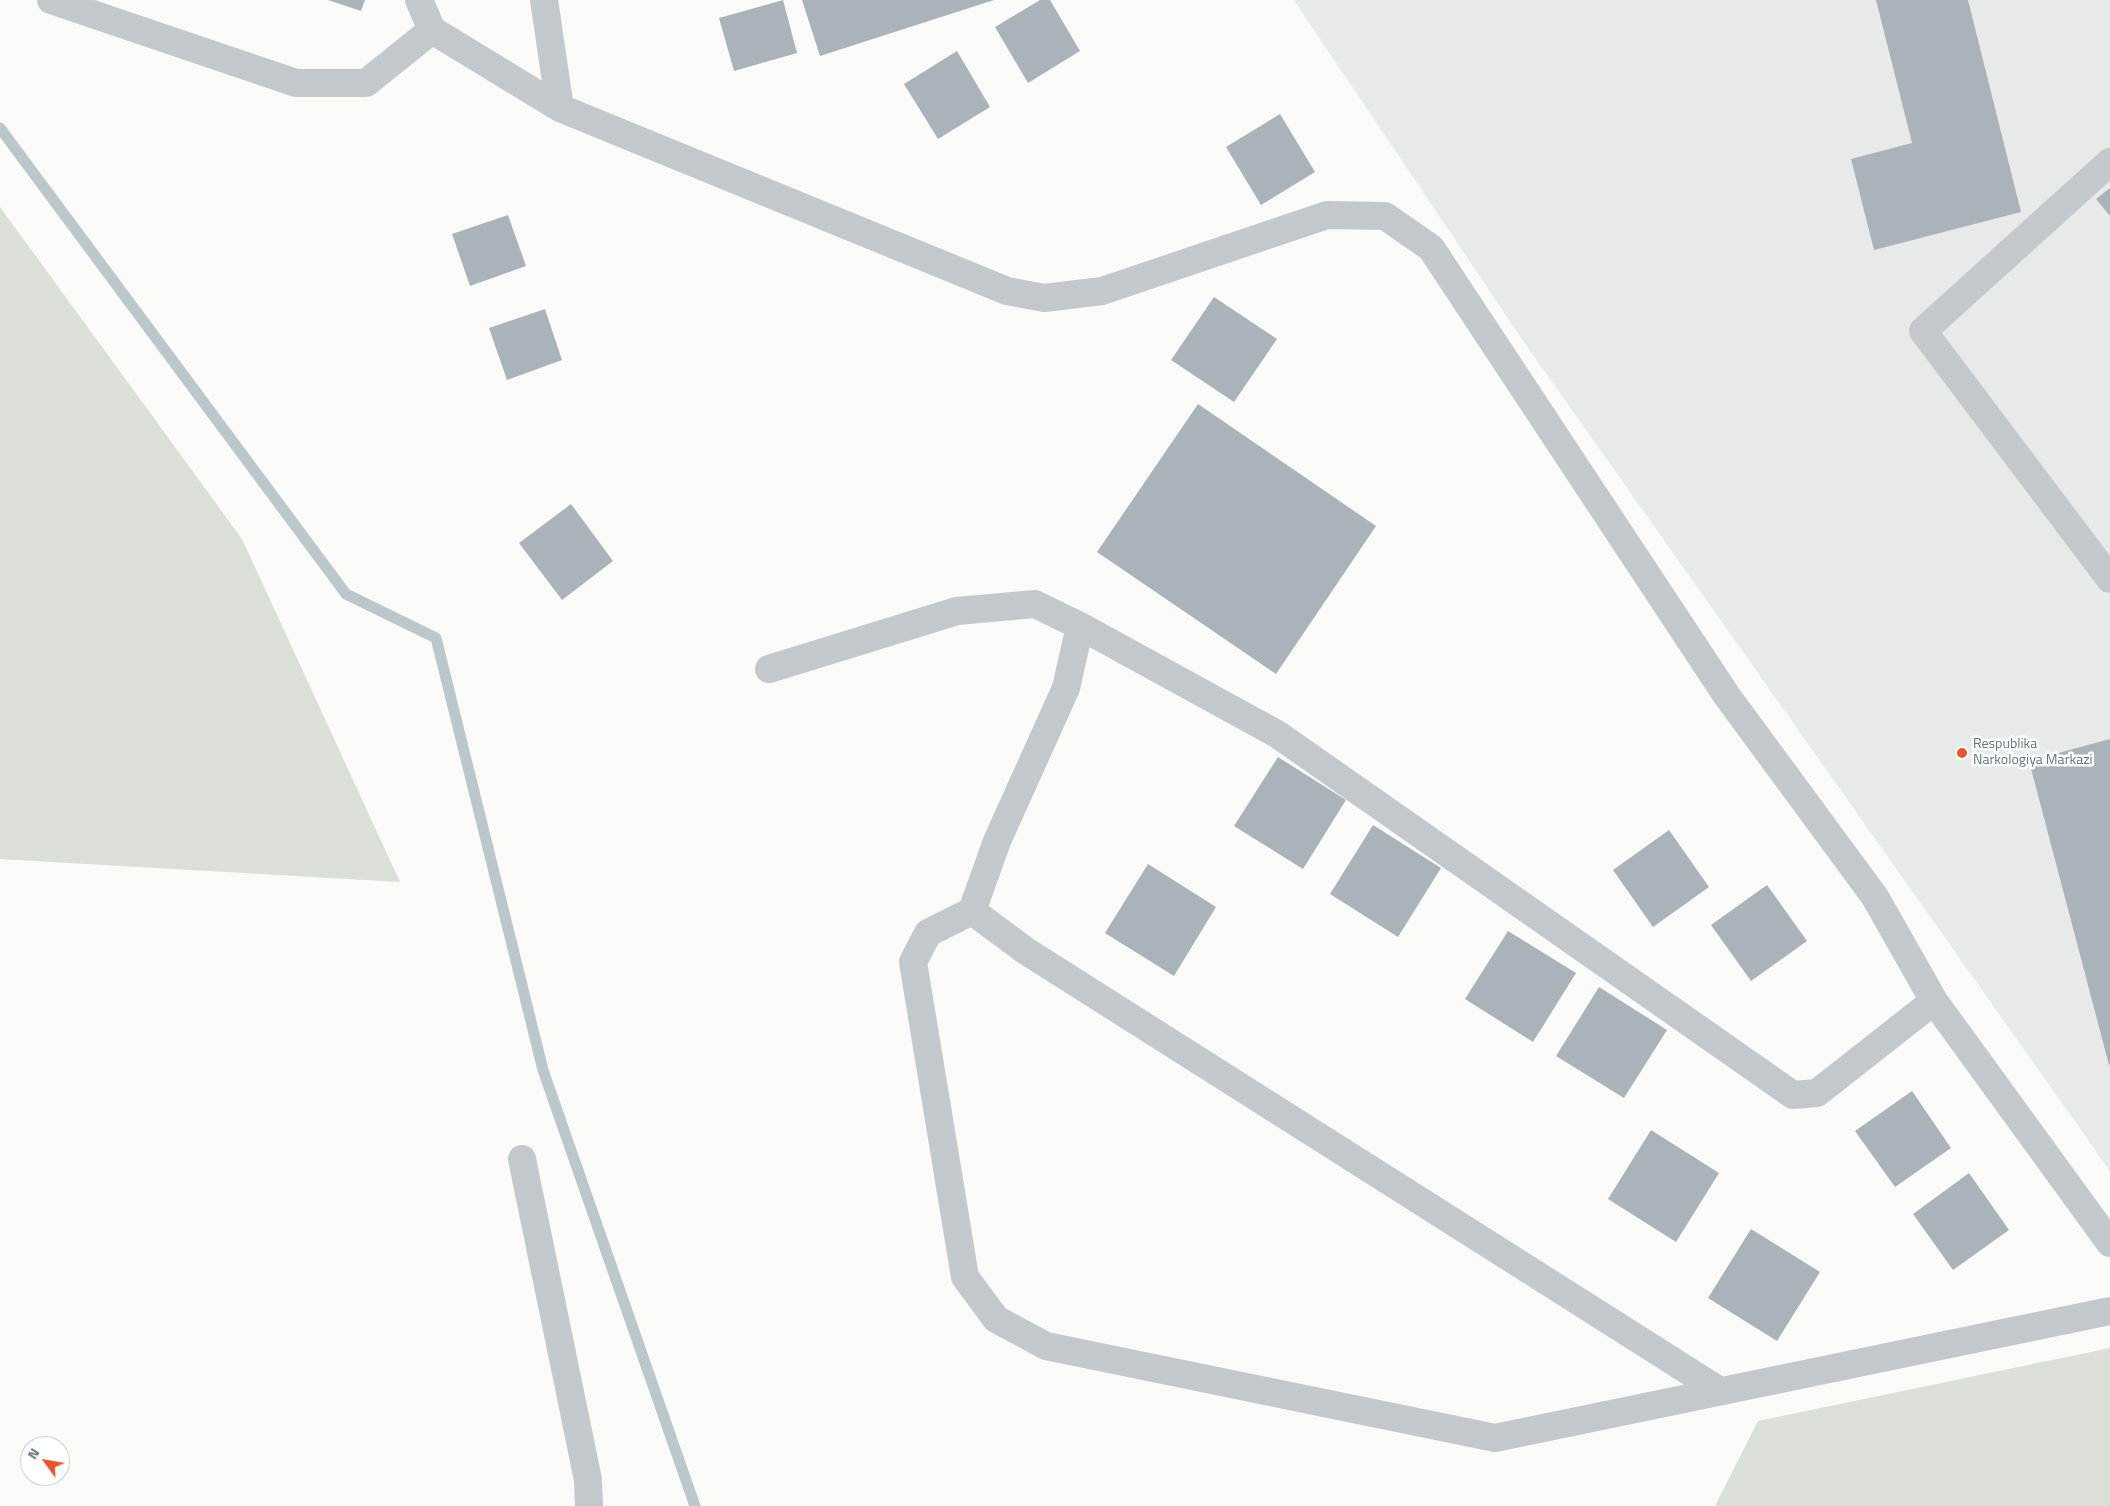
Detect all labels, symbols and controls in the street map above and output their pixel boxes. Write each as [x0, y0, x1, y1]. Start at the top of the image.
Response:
place label: Respublika Narkologiya Markazi [1973, 737, 2093, 770]
marker: Respublika Narkologiya Markazi [1955, 746, 1969, 760]
north arrow [20, 1436, 70, 1486]
text: N [21, 1444, 44, 1463]

